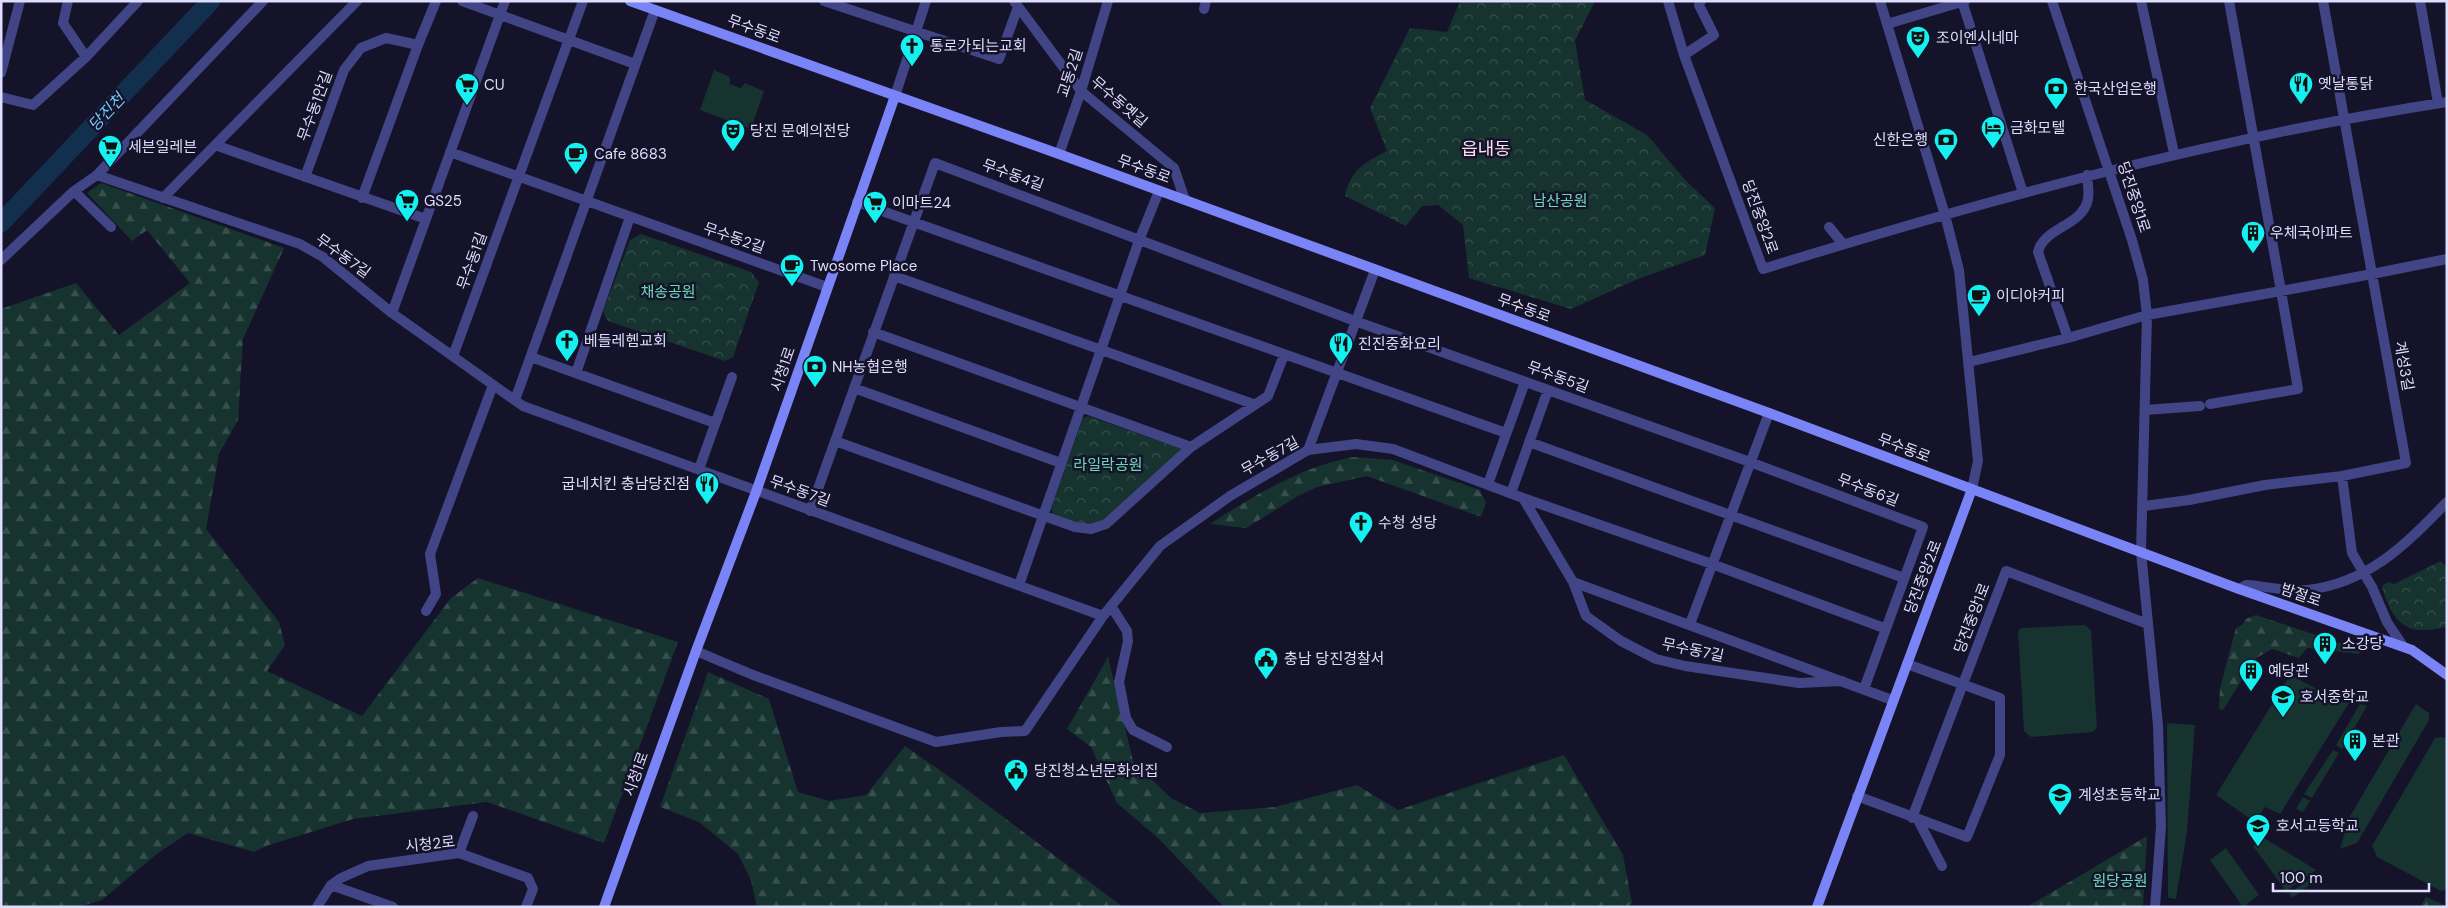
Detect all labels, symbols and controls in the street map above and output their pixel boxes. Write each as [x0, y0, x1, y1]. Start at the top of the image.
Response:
street label: 무수동로 [725, 10, 783, 48]
theatre icon: 조이엔시네마 [1905, 25, 1931, 59]
place label: 조이엔시네마 [1936, 28, 2019, 48]
church icon: 통로가되는교회 [899, 33, 925, 67]
place label: 통로가되는교회 [930, 36, 1027, 56]
street label: 교동2길 [1053, 46, 1087, 100]
street label: 무수동1안길 [293, 68, 337, 144]
restaurant icon: 옛날통닭 [2288, 71, 2314, 105]
supermarket icon: CU [454, 72, 480, 106]
street label: 무수동옛길 [1086, 72, 1152, 132]
place label: 옛날통닭 [2318, 74, 2373, 94]
place label: CU [484, 75, 505, 95]
bank icon: 한국산업은행 [2043, 76, 2069, 110]
place label: 한국산업은행 [2074, 79, 2157, 99]
water label: 당진천 [84, 87, 131, 136]
hotel icon: 금화모텔 [1980, 115, 2006, 149]
theatre icon: 당진 문예의전당 [720, 118, 746, 152]
place label: 금화모텔 [2010, 118, 2065, 138]
place label: 당진 문예의전당 [750, 121, 851, 141]
bank icon: 신한은행 [1933, 127, 1959, 161]
place label: 신한은행 [1873, 130, 1928, 150]
supermarket icon: 세븐일레븐 [97, 134, 123, 168]
place label: 세븐일레븐 [128, 137, 197, 157]
district label: 읍내동 [1461, 137, 1511, 161]
cafe icon: Cafe 8683 [563, 141, 589, 175]
place label: Cafe 8683 [594, 144, 667, 164]
street label: 무수동로 [1115, 150, 1173, 188]
street label: 무수동4길 [979, 155, 1047, 195]
street label: 당진중앙1로 [2113, 159, 2155, 235]
street label: 당진중앙2로 [1737, 177, 1783, 257]
supermarket icon: GS25 [394, 188, 420, 222]
supermarket icon: 이마트24 [862, 190, 888, 224]
place label: GS25 [424, 191, 462, 211]
park label: 남산공원 [1532, 191, 1588, 211]
place label: 이마트24 [892, 193, 951, 213]
street label: 무수동2길 [701, 218, 767, 258]
building icon: 우체국아파트 [2240, 220, 2266, 254]
place label: 우체국아파트 [2270, 223, 2353, 243]
street label: 무수동7길 [312, 229, 374, 283]
street label: 무수동1길 [452, 229, 492, 293]
cafe icon: Twosome Place [779, 253, 805, 287]
place label: Twosome Place [810, 256, 917, 276]
park label: 채송공원 [640, 282, 696, 302]
cafe icon: 이디야커피 [1966, 283, 1992, 317]
place label: 이디야커피 [1996, 286, 2065, 306]
street label: 무수동로 [1495, 289, 1553, 327]
church icon: 베들레헴교회 [554, 328, 580, 362]
place label: 베들레헴교회 [584, 331, 667, 351]
restaurant icon: 진진중화요리 [1328, 331, 1354, 365]
place label: 진진중화요리 [1358, 334, 1441, 354]
street label: 계성3길 [2390, 340, 2418, 392]
street label: 시청1로 [766, 344, 800, 394]
bank icon: NH농협은행 [802, 354, 828, 388]
place label: NH농협은행 [832, 357, 908, 377]
street label: 무수동5길 [1524, 357, 1592, 397]
street label: 무수동로 [1875, 429, 1933, 467]
street label: 무수동7길 [1238, 432, 1302, 480]
park label: 라일락공원 [1073, 455, 1143, 475]
street label: 무수동6길 [1834, 469, 1902, 511]
restaurant icon: 굽네치킨 충남당진점 [694, 471, 720, 505]
street label: 무수동7길 [767, 471, 833, 511]
place label: 굽네치킨 충남당진점 [562, 474, 690, 494]
church icon: 수청 성당 [1348, 510, 1374, 544]
place label: 수청 성당 [1378, 513, 1437, 533]
street label: 당진중앙2로 [1900, 537, 1946, 617]
street label: 밤절로 [2278, 579, 2324, 611]
street label: 당진중앙1로 [1949, 580, 1995, 656]
building icon: 소강당 [2312, 631, 2338, 665]
street label: 무수동7길 [1660, 634, 1726, 666]
place label: 소강당 [2342, 634, 2384, 654]
public building icon: 충남 당진경찰서 [1253, 646, 1279, 680]
place label: 충남 당진경찰서 [1284, 649, 1385, 669]
building icon: 예당관 [2238, 658, 2264, 692]
place label: 예당관 [2268, 661, 2310, 681]
school or university icon: 호서중학교 [2270, 684, 2296, 718]
place label: 호서중학교 [2300, 687, 2369, 707]
building icon: 본관 [2342, 728, 2368, 762]
place label: 본관 [2372, 731, 2400, 751]
street label: 시청1로 [619, 749, 653, 799]
public building icon: 당진청소년문화의집 [1003, 758, 1029, 792]
place label: 당진청소년문화의집 [1034, 761, 1158, 781]
school or university icon: 계성초등학교 [2047, 782, 2073, 816]
place label: 계성초등학교 [2078, 785, 2161, 805]
school or university icon: 호서고등학교 [2245, 813, 2271, 847]
place label: 호서고등학교 [2276, 816, 2359, 836]
street label: 시청2로 [404, 831, 456, 857]
scale bar [2273, 860, 2429, 892]
text: 100 m [2280, 868, 2323, 888]
park label: 원당공원 [2092, 871, 2148, 891]

